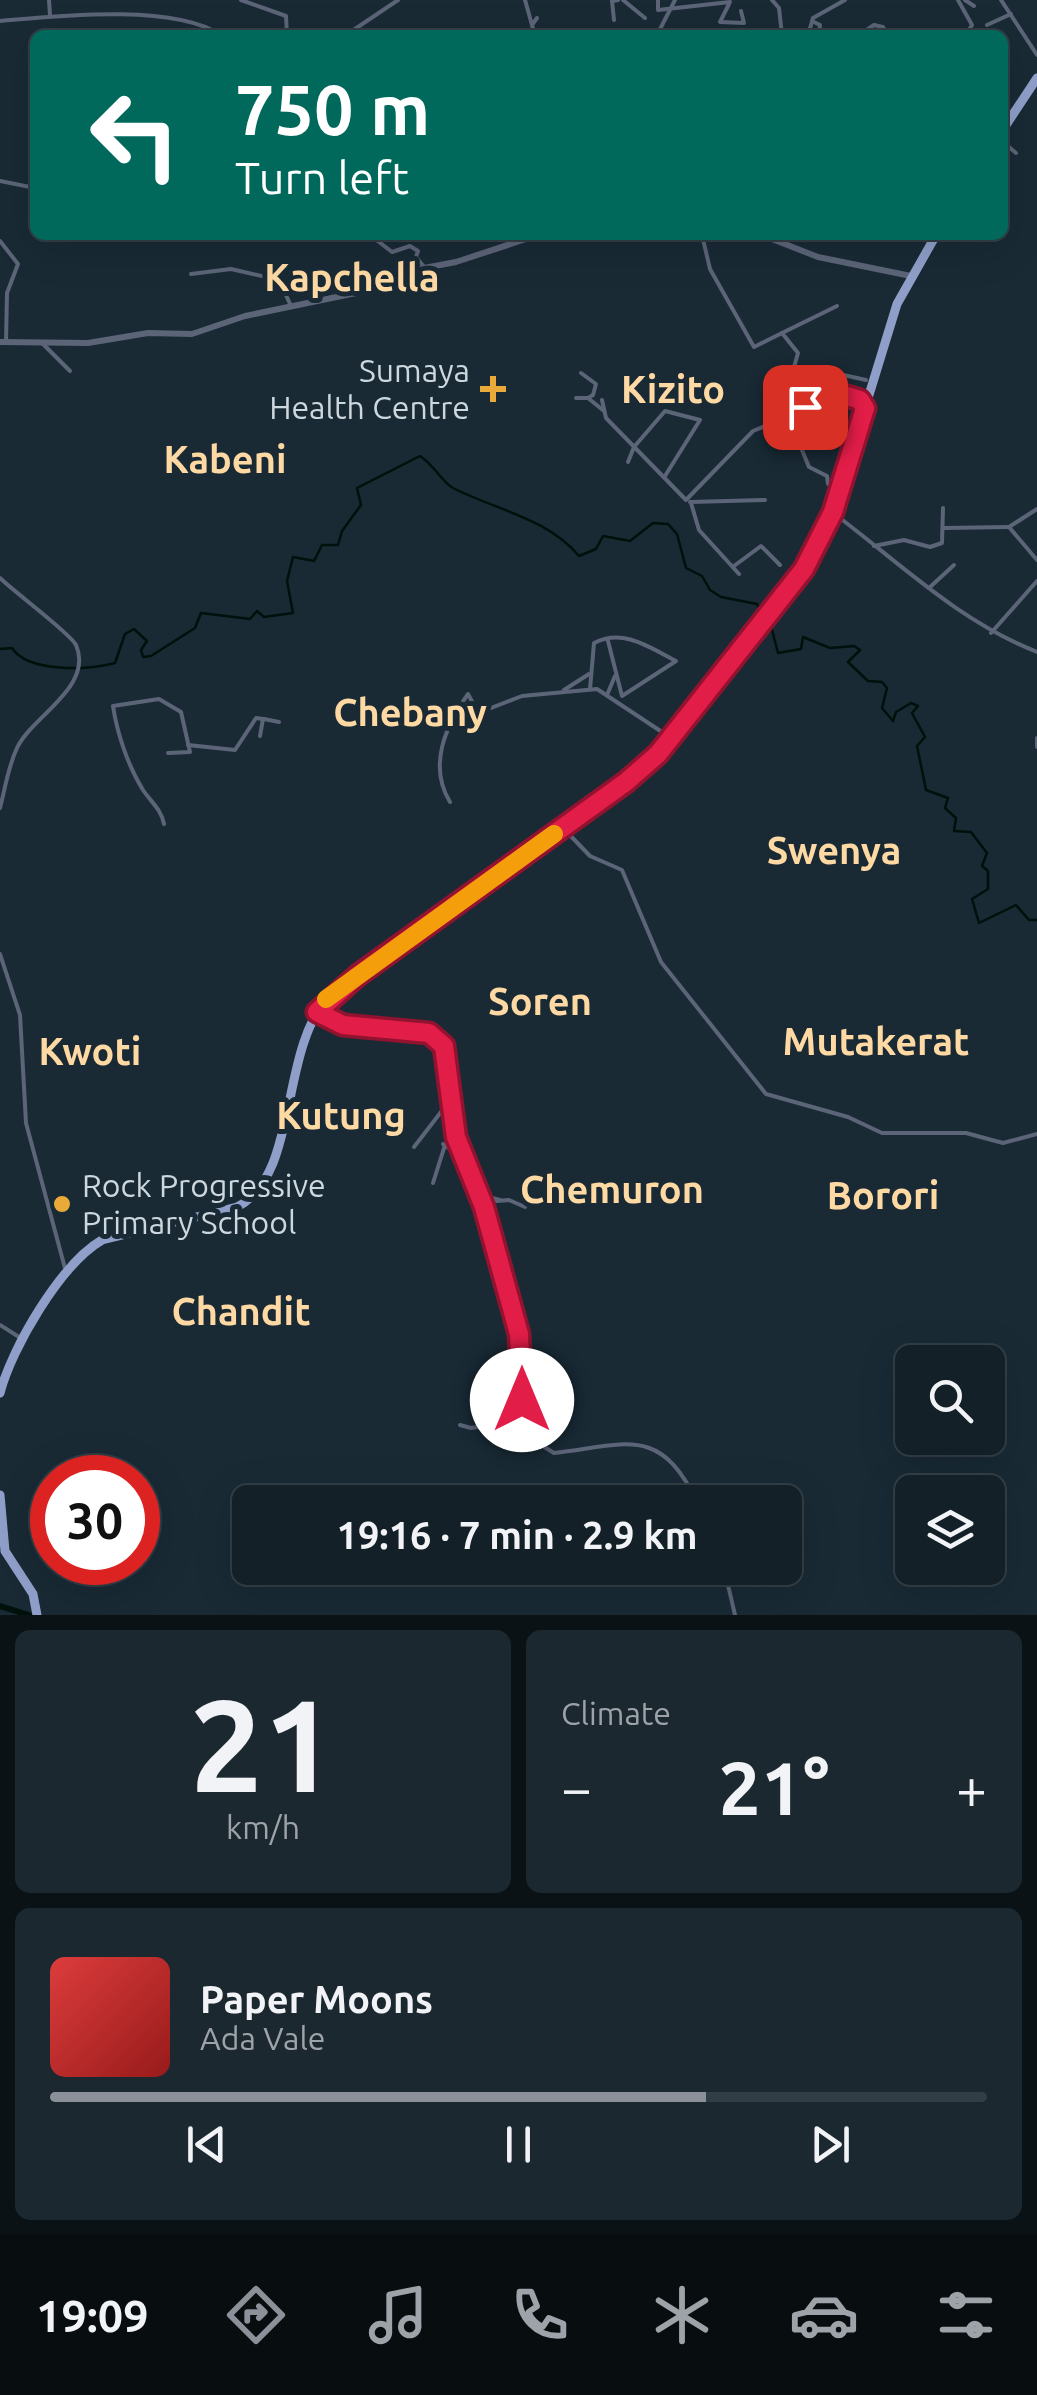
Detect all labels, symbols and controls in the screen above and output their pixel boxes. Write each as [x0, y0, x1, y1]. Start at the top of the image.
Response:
icon: left [70, 70, 200, 200]
text: 750 m [235, 70, 430, 148]
text: Turn left [235, 152, 409, 203]
district label: Kapchella [264, 256, 440, 298]
place label: Sumaya Health Centre [269, 352, 470, 425]
pin [763, 365, 848, 450]
district label: Kizito [621, 368, 725, 410]
marker: Sumaya Health Centre [480, 376, 506, 402]
icon: arrive [778, 380, 833, 435]
district label: Kabeni [163, 438, 287, 480]
district label: Chebany [333, 691, 487, 733]
district label: Swenya [767, 829, 901, 871]
district label: Soren [488, 980, 592, 1022]
district label: Mutakerat [783, 1020, 969, 1062]
district label: Kwoti [39, 1030, 141, 1072]
district label: Kutung [276, 1094, 406, 1136]
place label: Rock Progressive Primary School [82, 1167, 326, 1240]
district label: Chemuron [520, 1168, 704, 1210]
district label: Borori [827, 1174, 939, 1216]
marker: Rock Progressive Primary School [51, 1193, 73, 1215]
district label: Chandit [171, 1290, 311, 1332]
map controls [895, 1345, 1005, 1585]
button: search [895, 1345, 1005, 1455]
position arrow [470, 1348, 574, 1452]
speed limit sign: 30 [30, 1455, 160, 1585]
button: layers [895, 1475, 1005, 1585]
text: 19:16 · 7 min · 2.9 km [336, 1514, 698, 1556]
text: 21 [190, 1671, 336, 1817]
text: Climate [561, 1695, 671, 1731]
text: 21° [718, 1745, 830, 1829]
text: − [561, 1757, 592, 1818]
text: + [956, 1757, 987, 1818]
text: km/h [226, 1809, 300, 1845]
text: Paper Moons [200, 1978, 433, 2020]
text: Ada Vale [200, 2020, 326, 2056]
icon: previous [179, 2117, 234, 2172]
icon: pause [491, 2117, 546, 2172]
icon: next [803, 2117, 858, 2172]
icon: directions [221, 2280, 291, 2350]
icon: music [363, 2280, 433, 2350]
icon: phone [505, 2280, 575, 2350]
icon: climate [647, 2280, 717, 2350]
icon: car [789, 2280, 859, 2350]
icon: filters [931, 2280, 1001, 2350]
text: 19:09 [36, 2290, 149, 2341]

